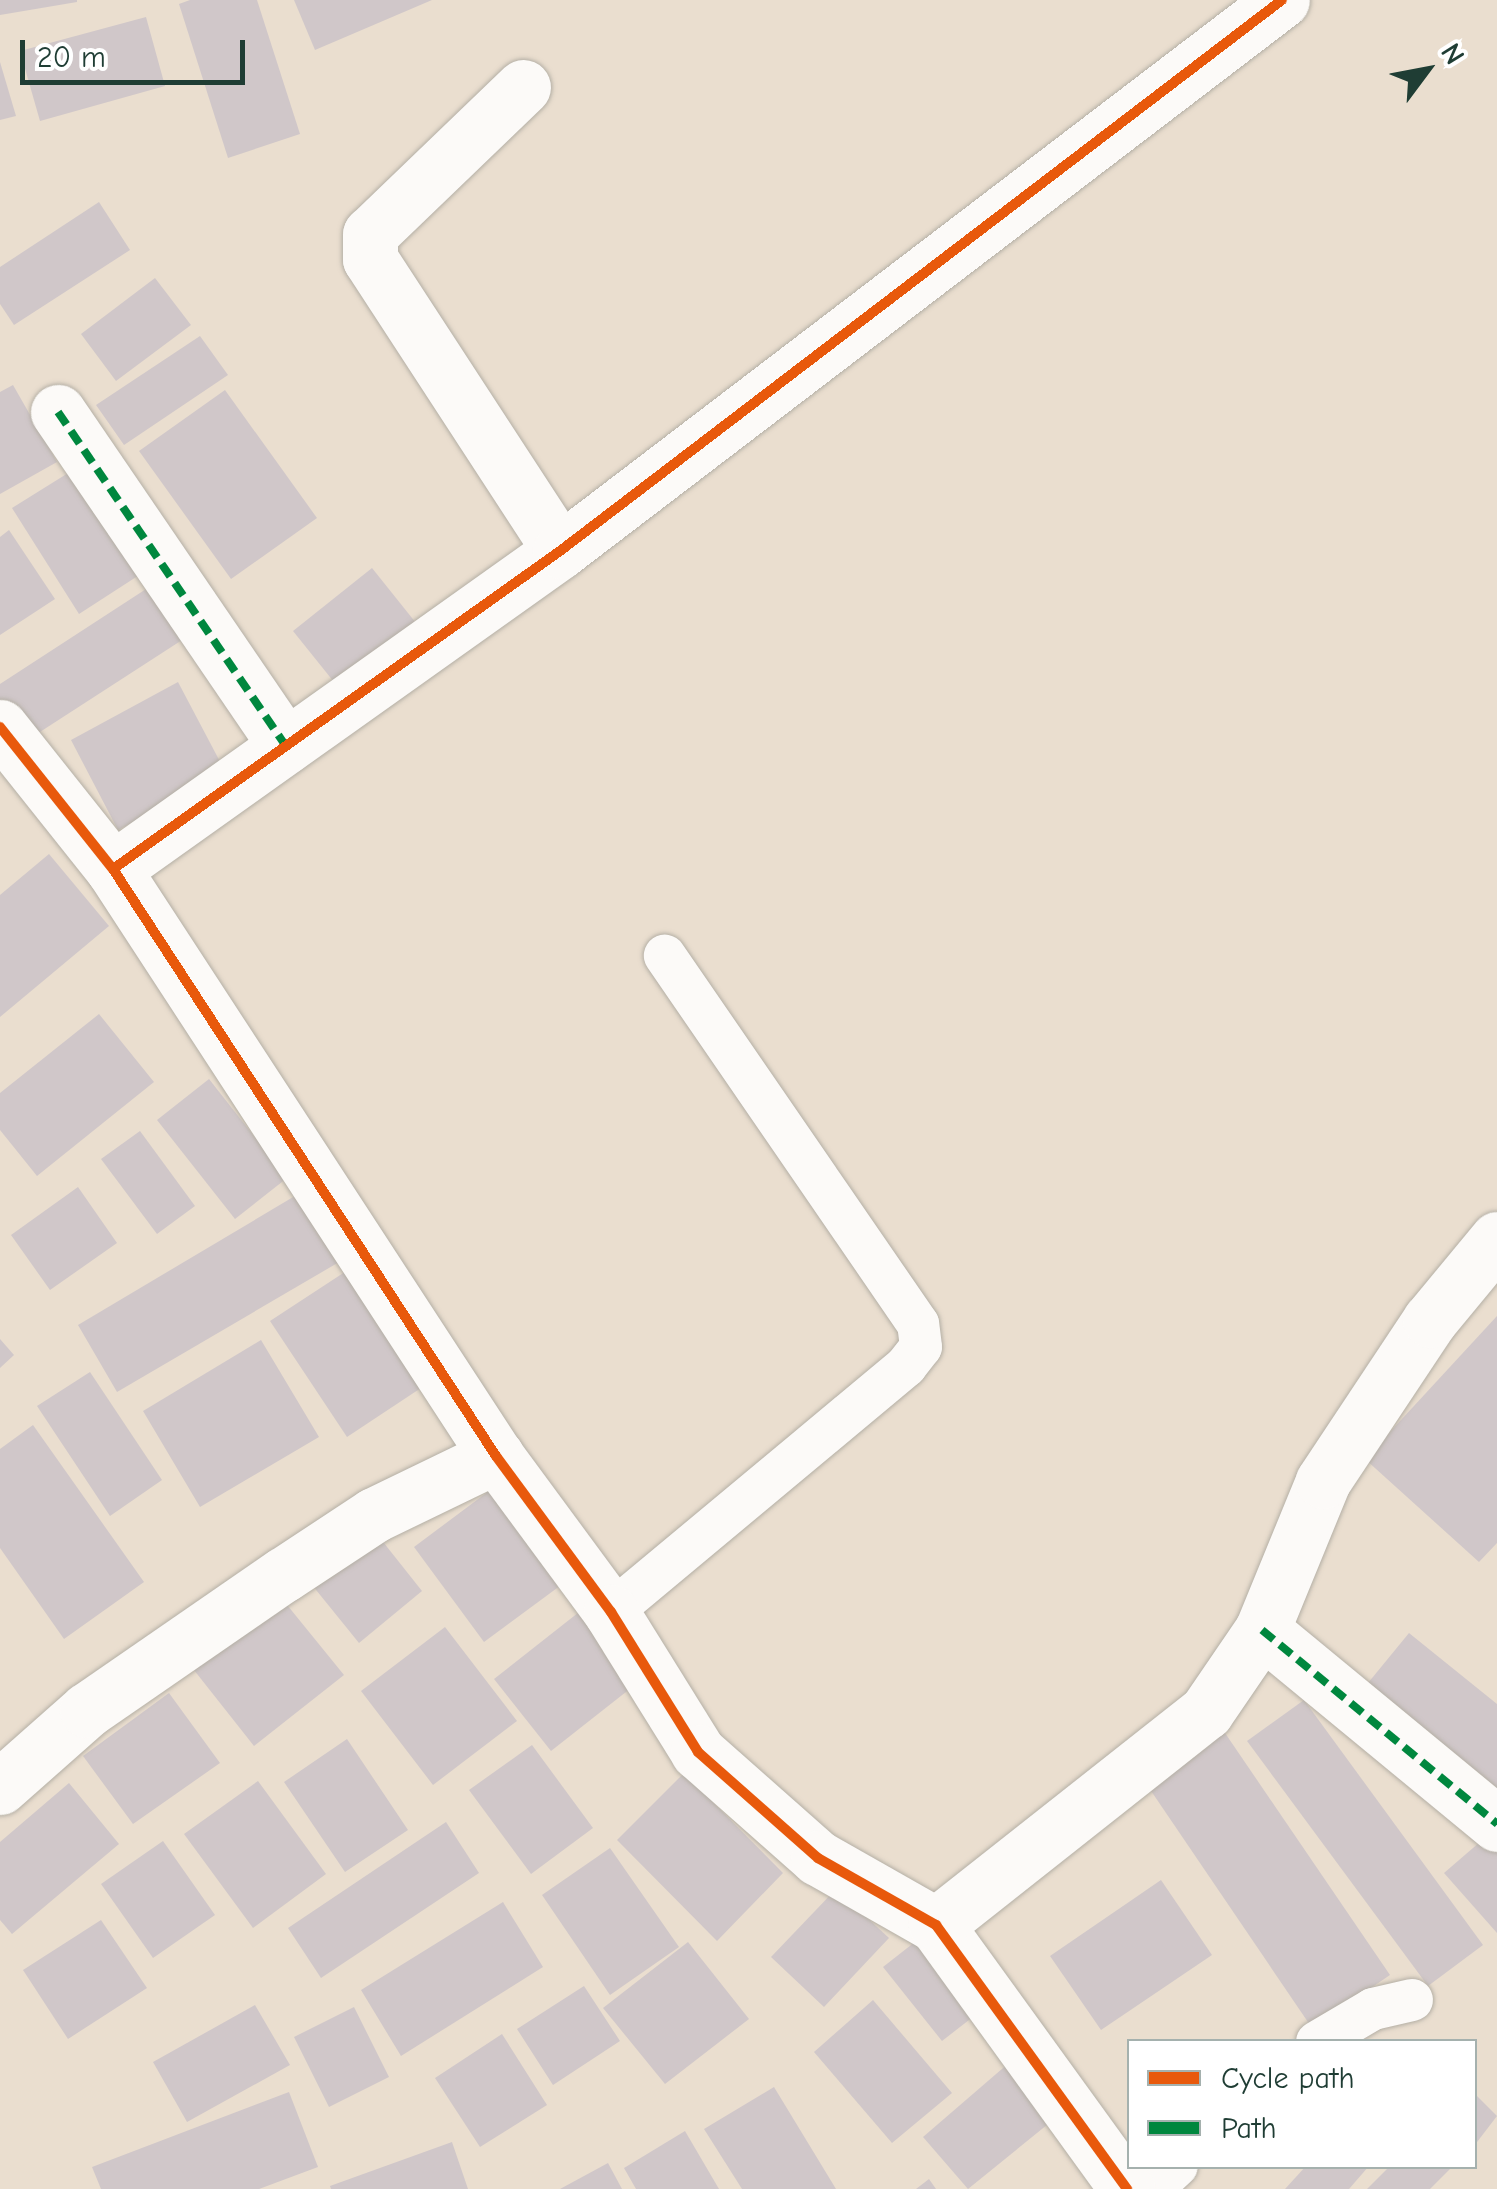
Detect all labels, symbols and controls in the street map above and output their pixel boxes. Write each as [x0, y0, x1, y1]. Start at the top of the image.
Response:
scale bar [25, 20, 250, 82]
north arrow [1377, 20, 1477, 120]
text: N [1434, 38, 1471, 70]
text: 20 m [37, 40, 106, 75]
legend [1127, 2039, 1477, 2169]
text: Cycle path [1221, 2061, 1355, 2096]
text: Path [1221, 2111, 1277, 2146]

